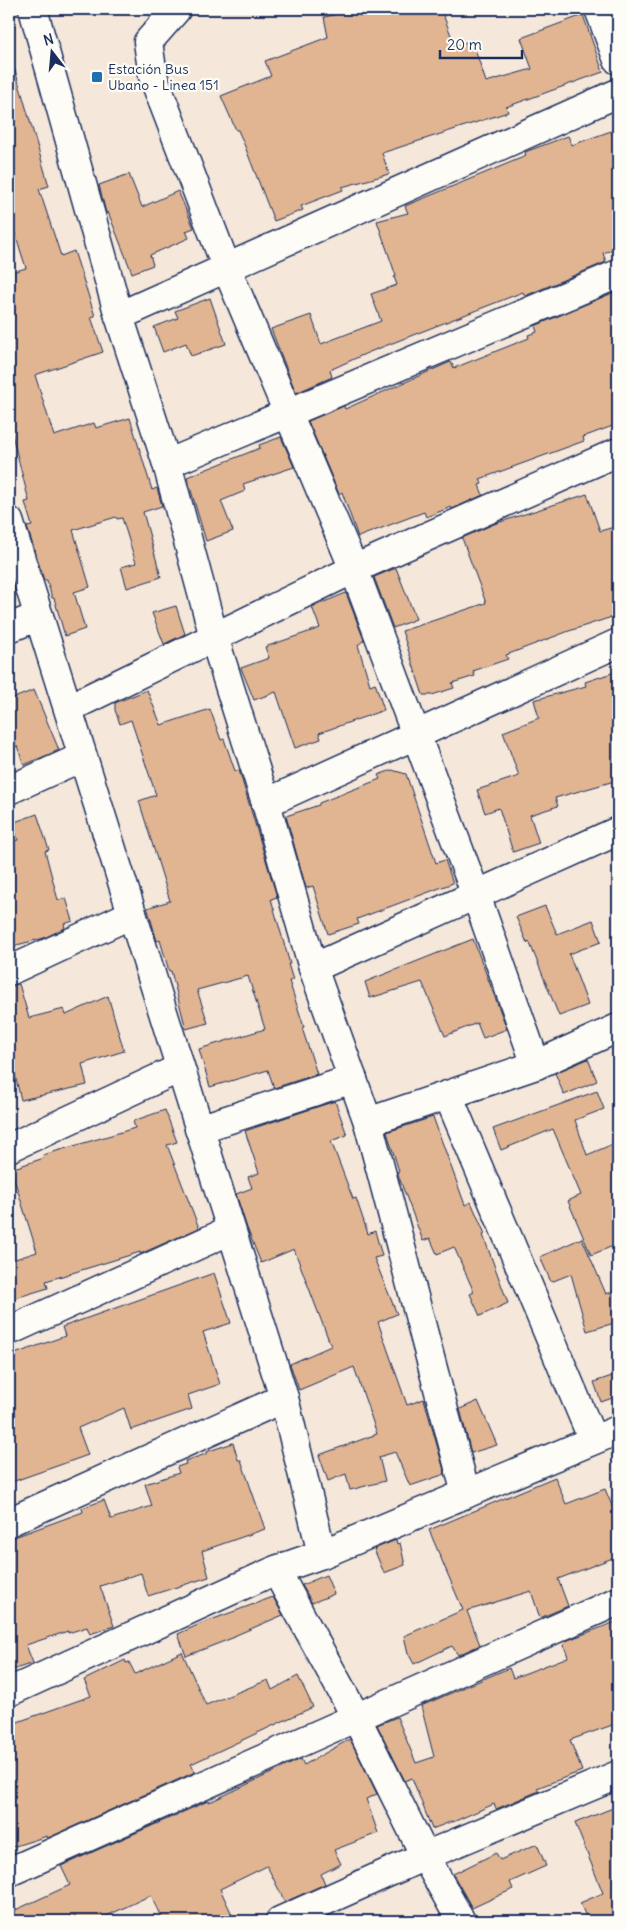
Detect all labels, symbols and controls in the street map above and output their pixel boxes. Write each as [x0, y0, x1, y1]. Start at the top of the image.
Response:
north arrow [28, 28, 78, 78]
scale bar [440, 28, 522, 60]
text: N [41, 30, 56, 49]
text: 20 m [447, 35, 482, 54]
place label: Estación Bus Ubano - Linea 151 [108, 60, 219, 94]
marker: Estación Bus Ubano - Linea 151 [90, 70, 104, 84]

